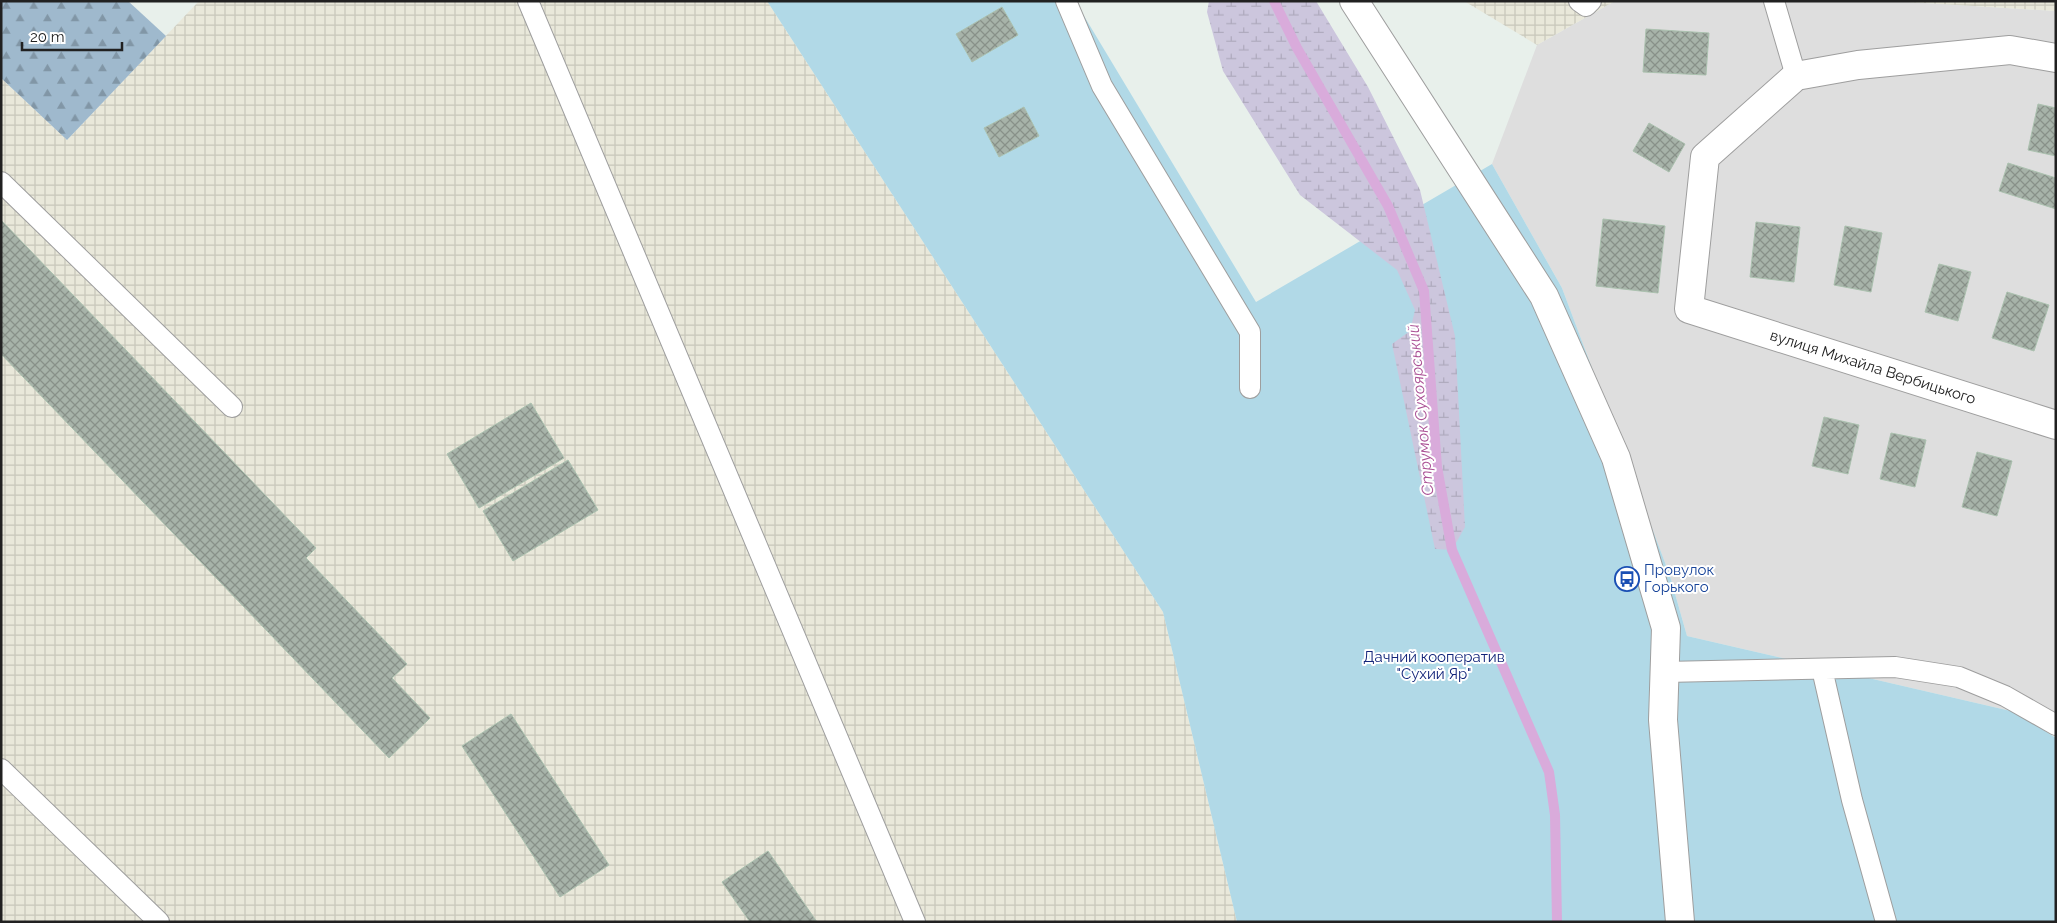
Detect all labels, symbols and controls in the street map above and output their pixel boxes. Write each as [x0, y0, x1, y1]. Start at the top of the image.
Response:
scale bar [22, 20, 122, 52]
text: 20 m [30, 28, 65, 46]
water label: Струмок Сухоярський [1404, 323, 1437, 497]
street label: вулиця Михайла Вербицького [1768, 326, 1978, 408]
place label: Провулок Горького [1644, 561, 1715, 596]
bus stop icon: Провулок Горького [1614, 566, 1640, 592]
park label: Дачний кооператив "Сухий Яр" [1363, 648, 1505, 683]

